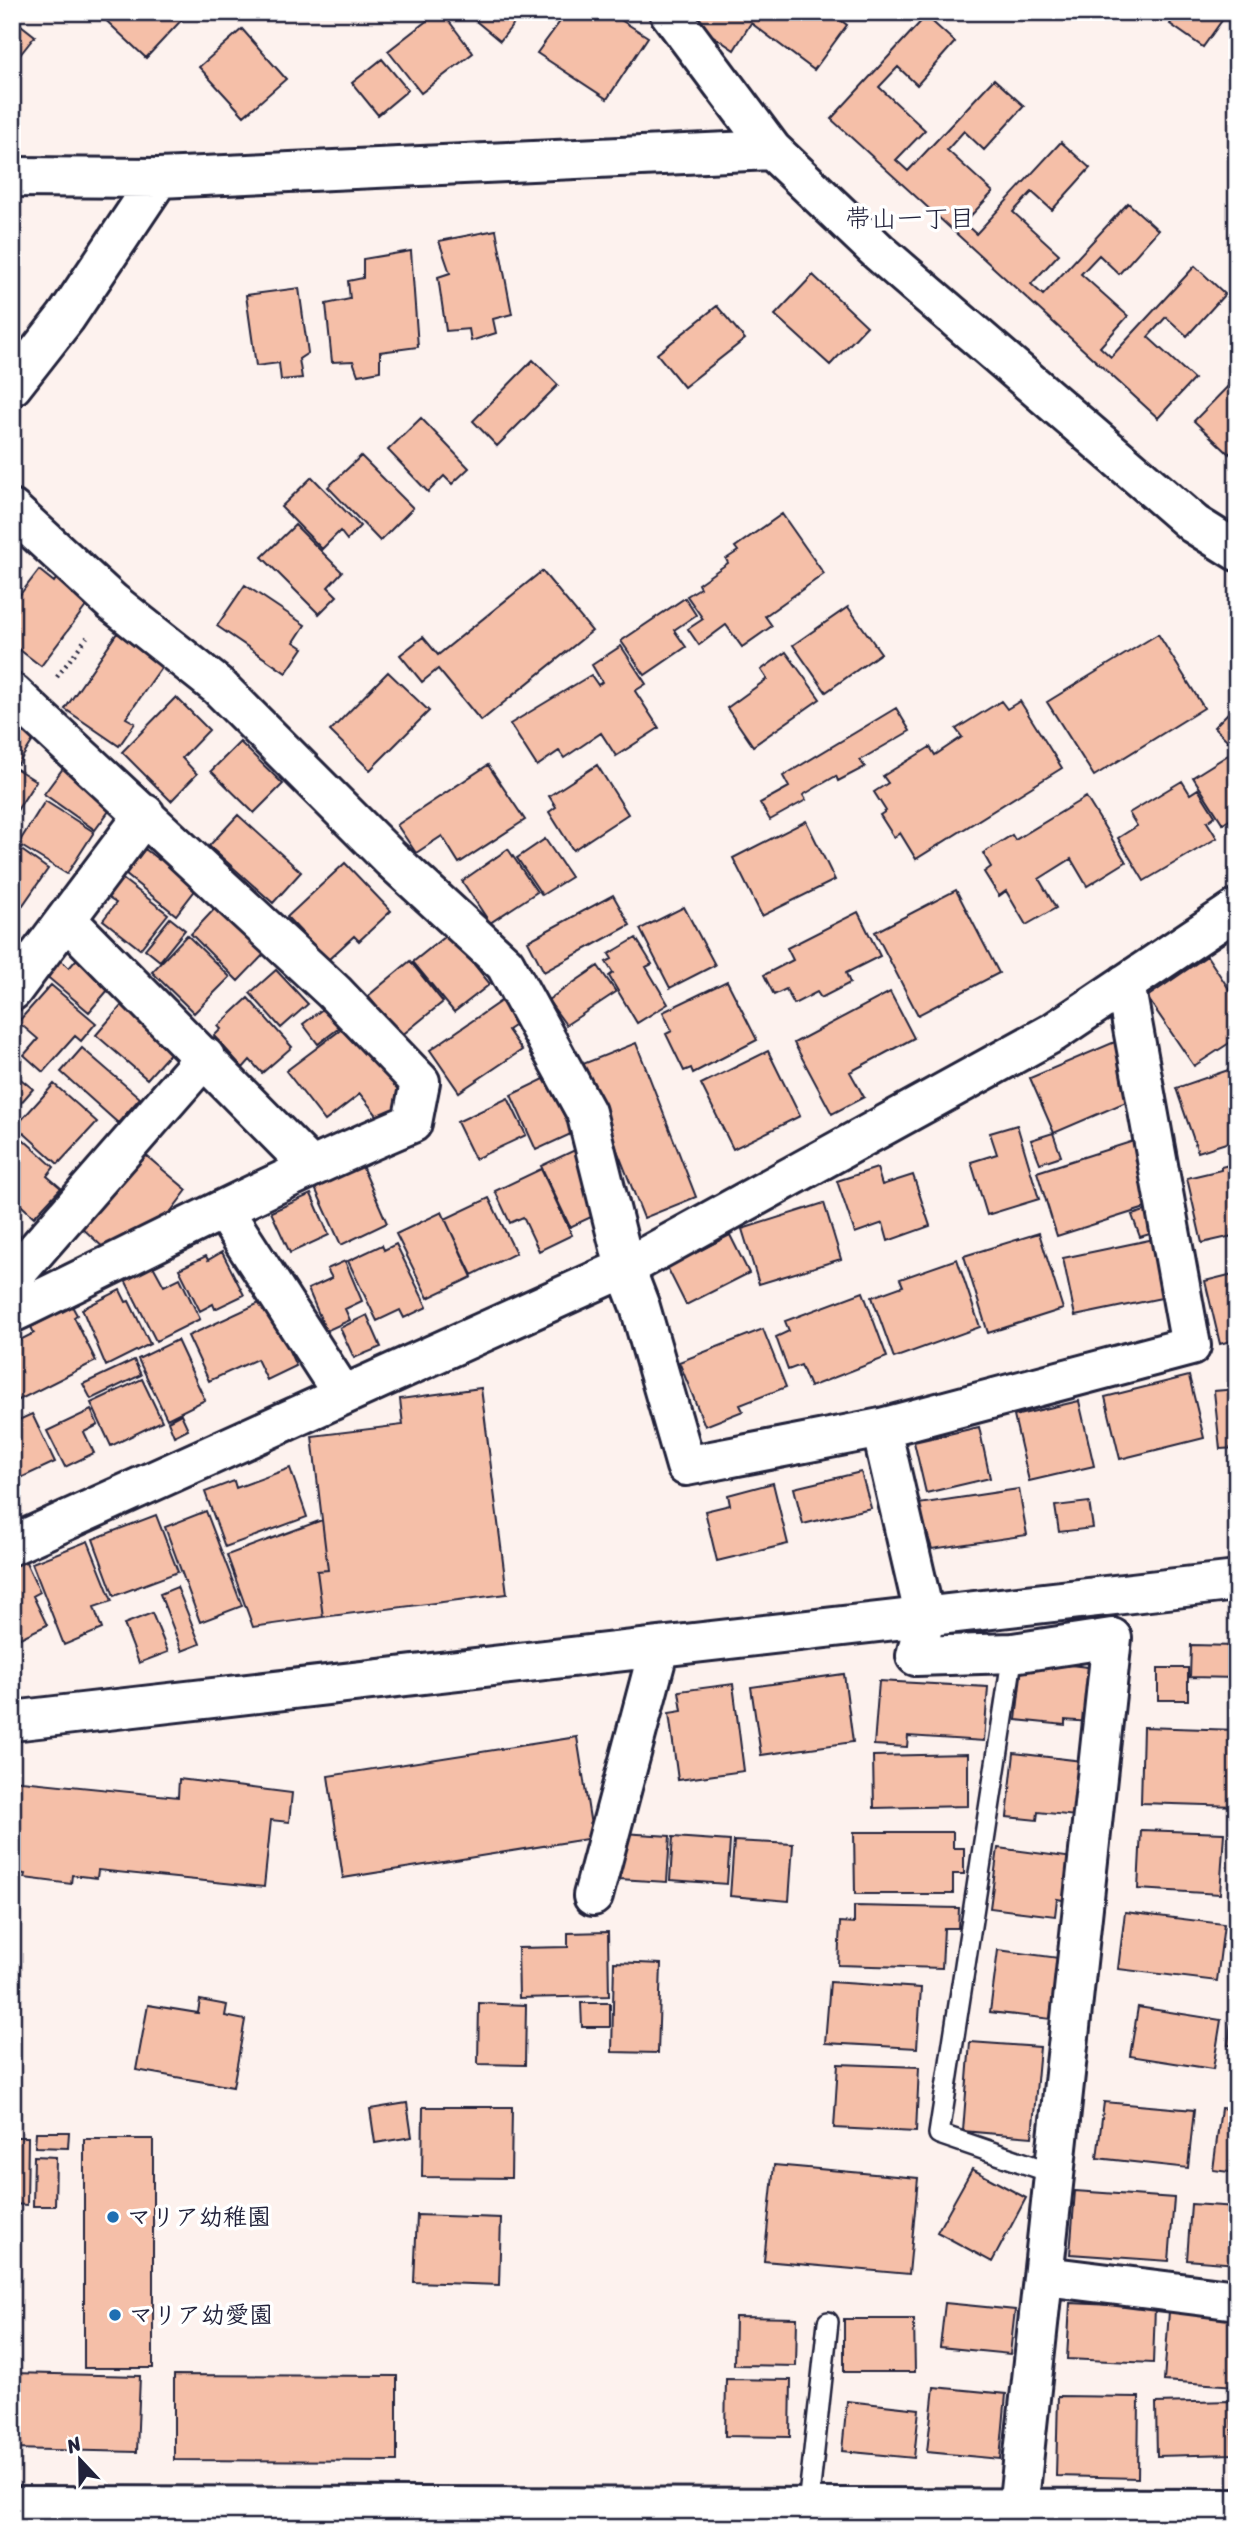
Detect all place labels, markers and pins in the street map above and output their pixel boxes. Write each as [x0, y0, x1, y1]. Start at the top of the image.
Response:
place label: マリア幼稚園 [127, 2196, 271, 2238]
marker: マリア幼稚園 [105, 2209, 121, 2225]
place label: マリア幼愛園 [129, 2294, 273, 2336]
marker: マリア幼愛園 [107, 2307, 123, 2323]

